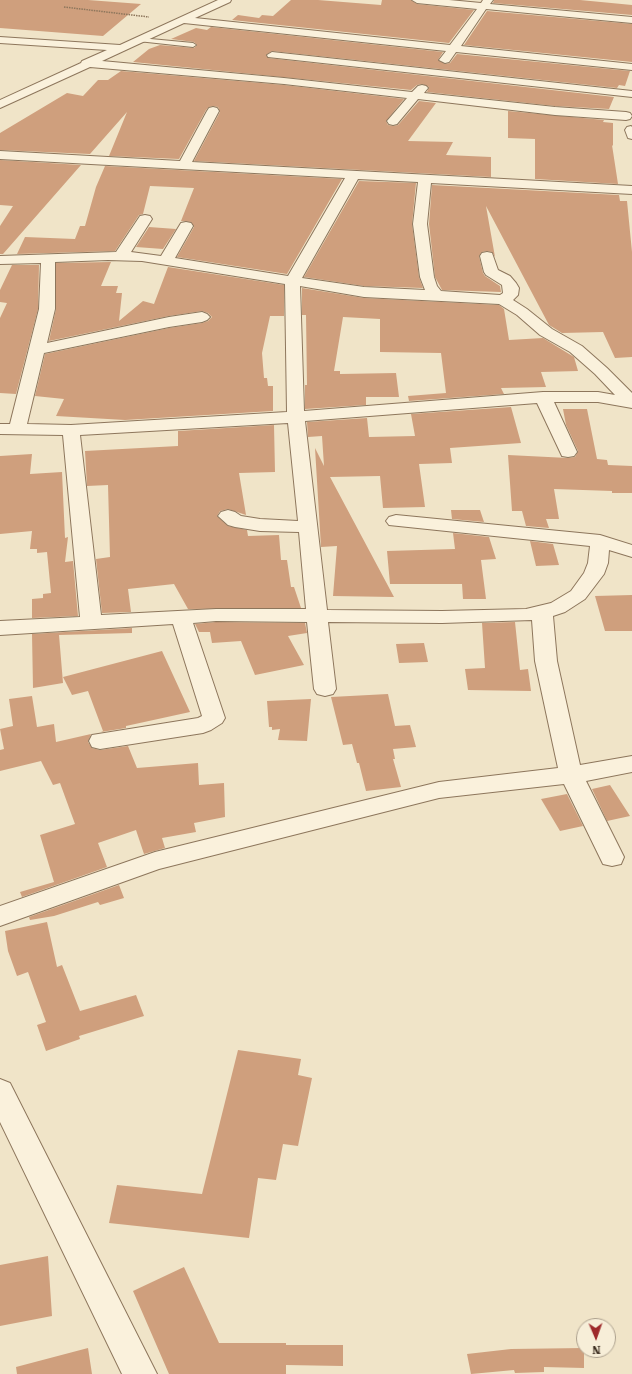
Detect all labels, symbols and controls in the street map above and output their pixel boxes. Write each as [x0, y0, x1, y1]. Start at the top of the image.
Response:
north arrow [576, 1318, 616, 1358]
text: N [592, 1343, 601, 1356]

